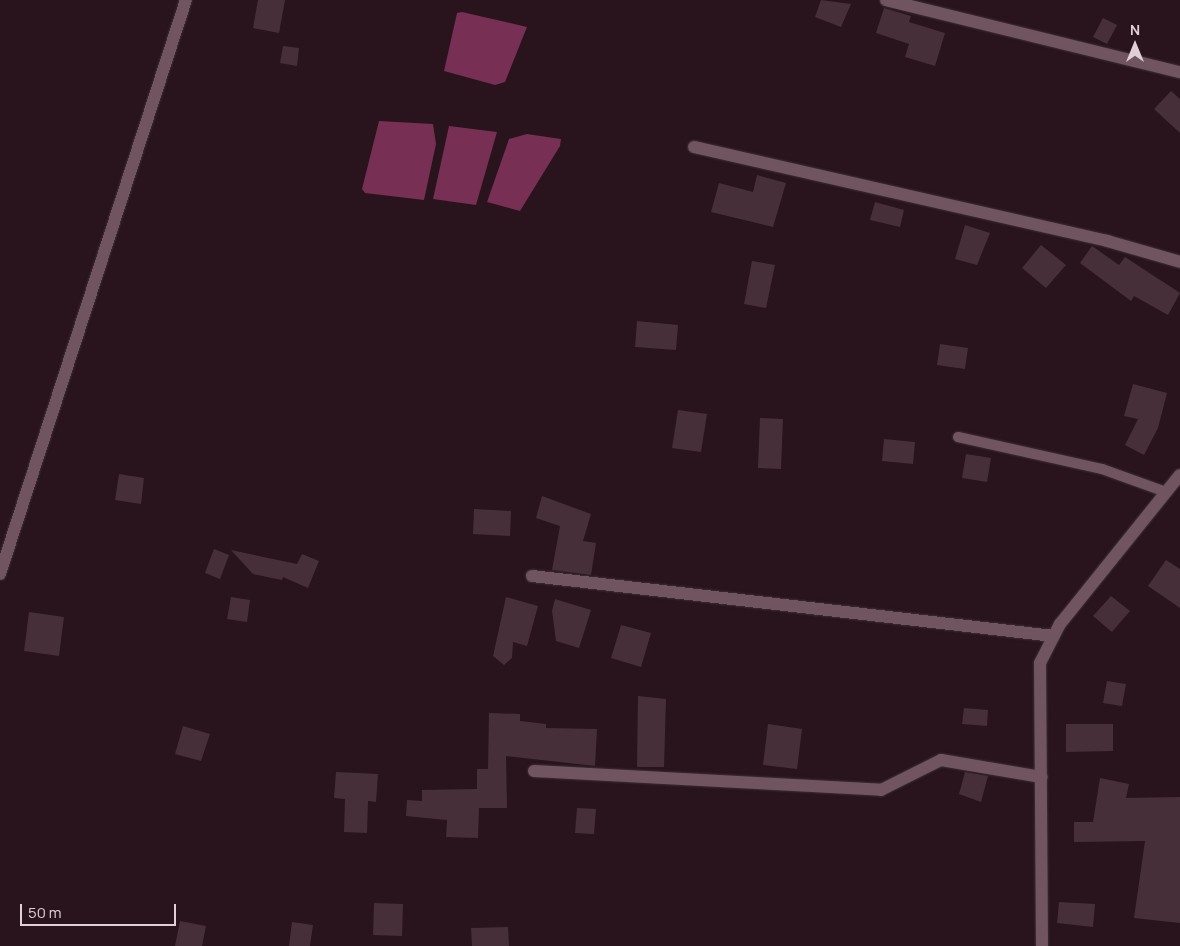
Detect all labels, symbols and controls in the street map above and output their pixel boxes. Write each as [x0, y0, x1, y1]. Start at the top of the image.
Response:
north arrow [1110, 20, 1160, 70]
text: N [1130, 20, 1140, 39]
scale bar [22, 894, 179, 926]
text: 50 m [28, 902, 62, 923]

